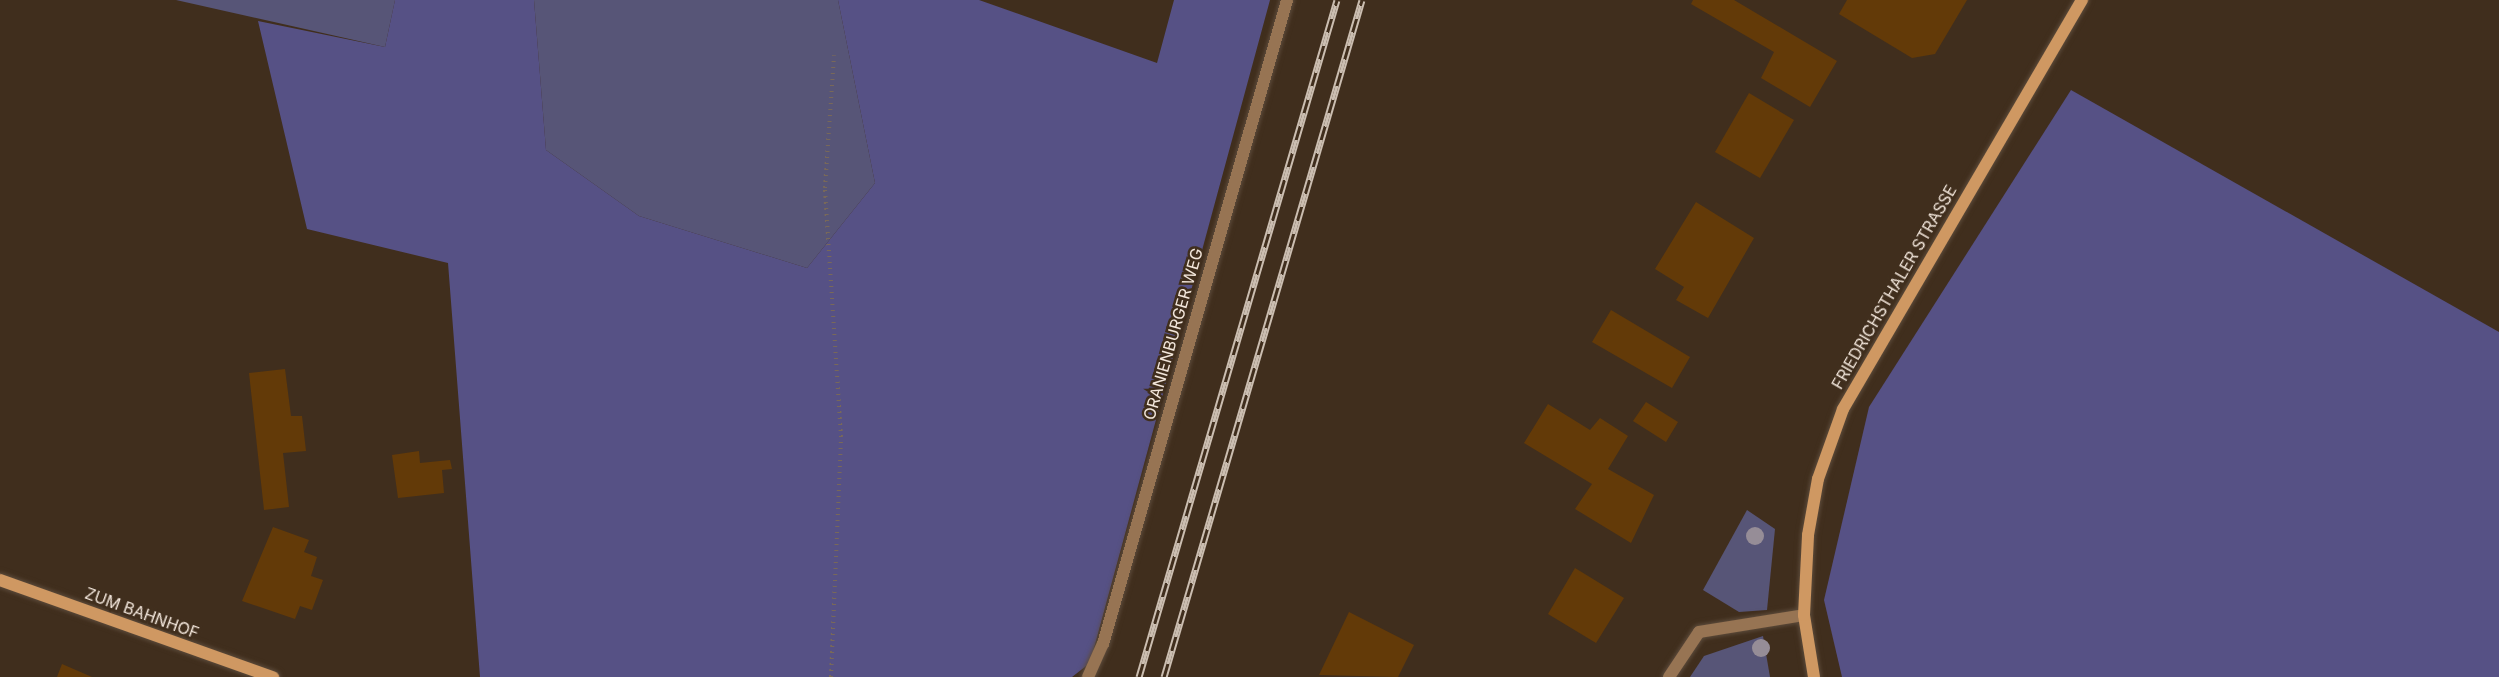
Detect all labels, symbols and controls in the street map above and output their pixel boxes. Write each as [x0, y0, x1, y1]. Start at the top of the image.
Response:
street label: FRIEDRICHSTHALER STRASSE [1828, 182, 1960, 392]
street label: ORANIENBURGER WEG [1139, 246, 1207, 422]
street label: ZUM BAHNHOF [82, 583, 202, 643]

